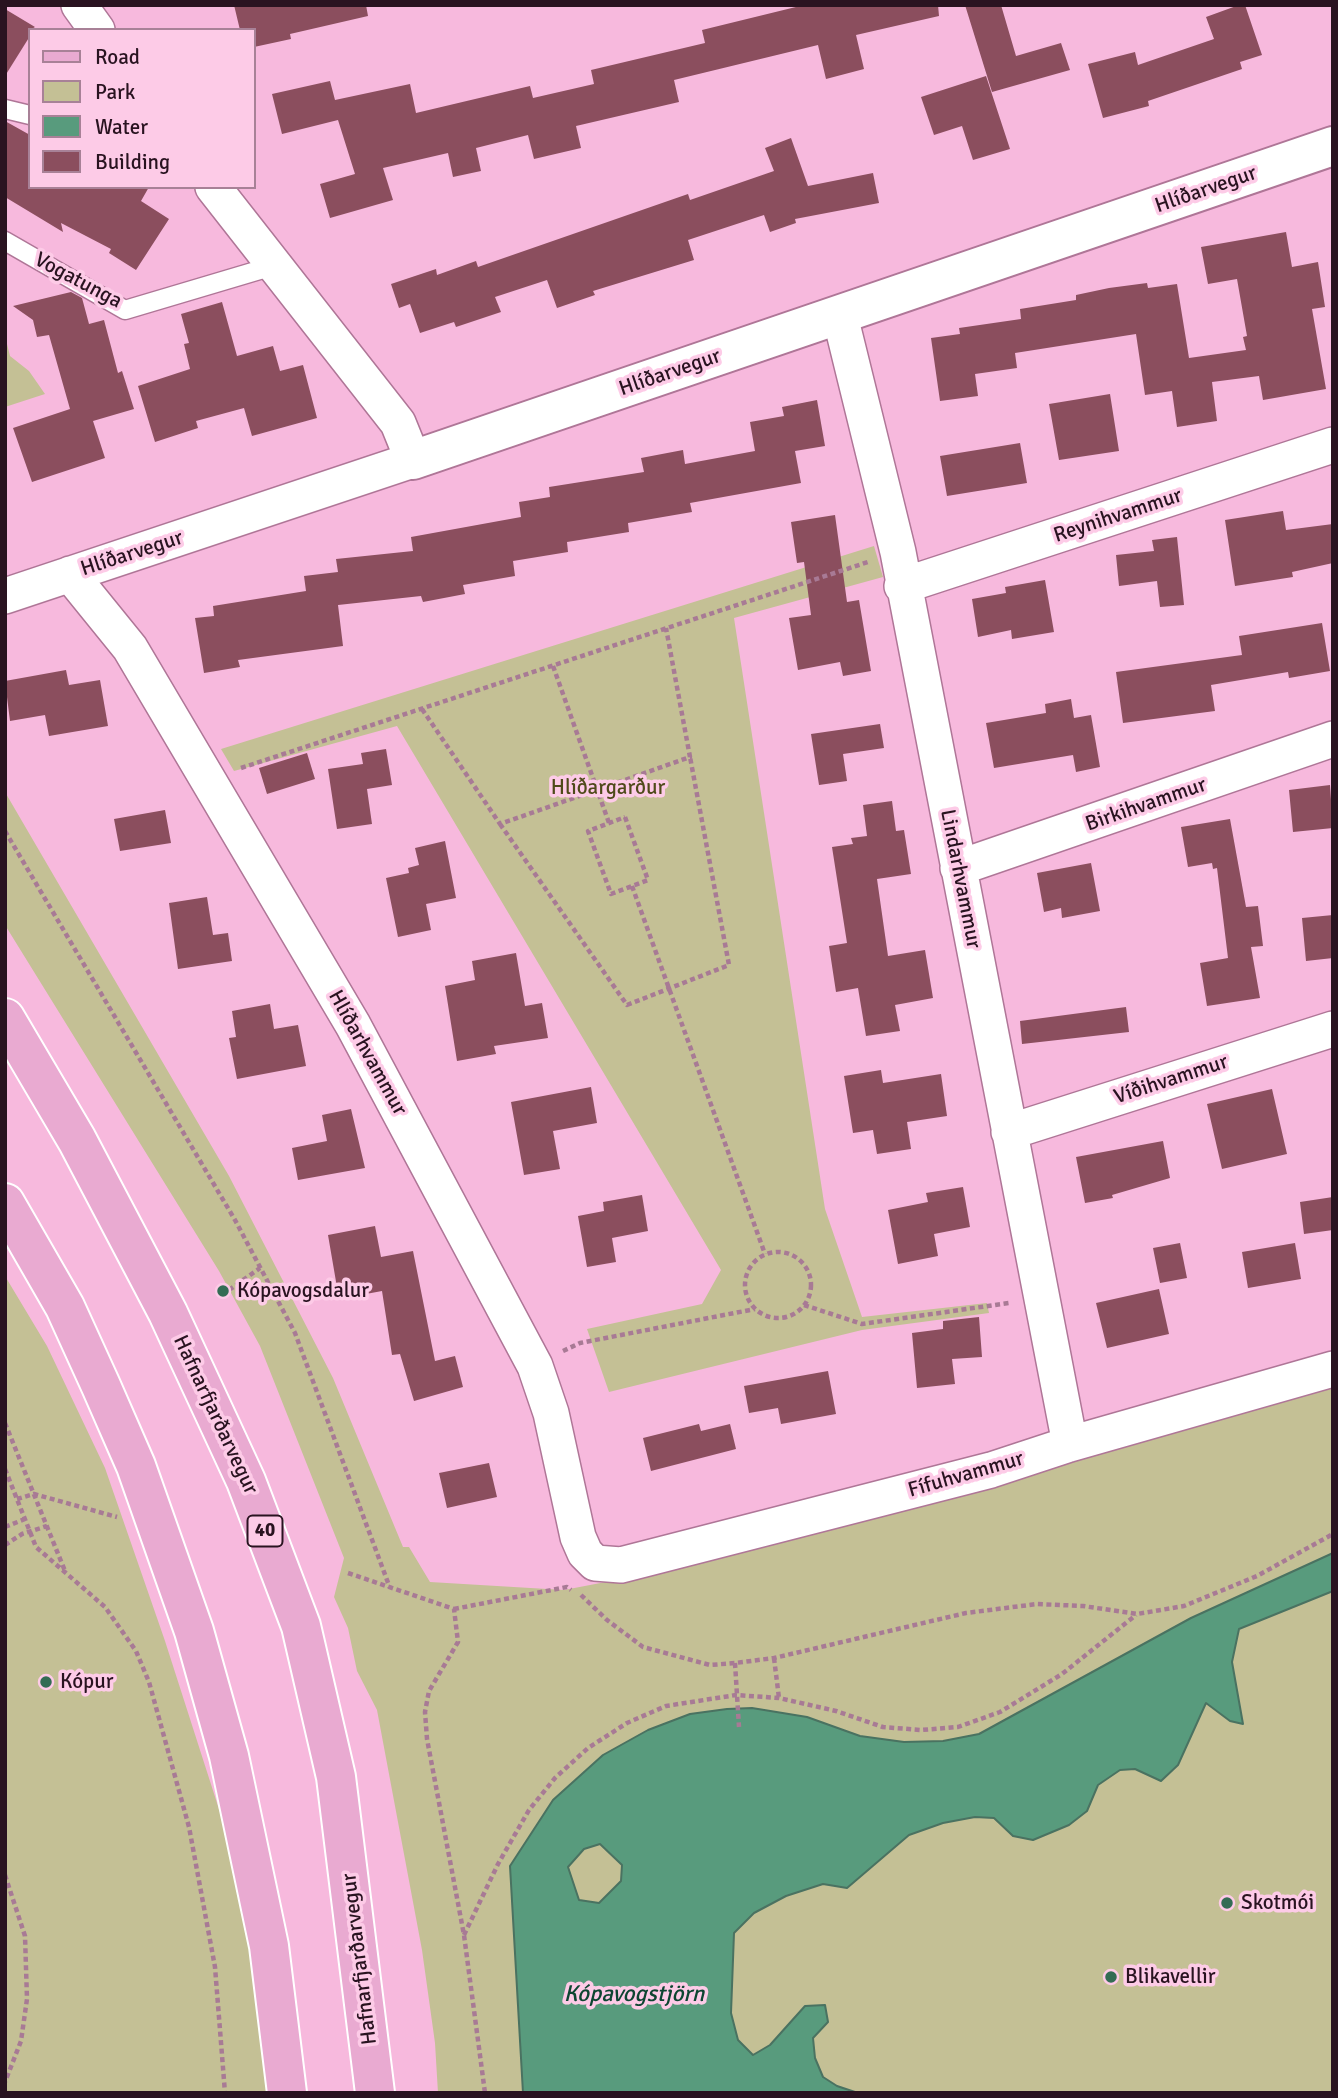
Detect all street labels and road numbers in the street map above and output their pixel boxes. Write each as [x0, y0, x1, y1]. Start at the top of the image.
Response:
street label: Hlíðarvegur [1152, 161, 1260, 219]
street label: Vogatunga [30, 247, 126, 315]
street label: Hlíðarvegur [616, 344, 724, 402]
street label: Reynihvammur [1051, 483, 1185, 549]
street label: Hlíðarvegur [78, 526, 186, 582]
street label: Birkihvammur [1082, 773, 1210, 837]
street label: Lindarhvammur [934, 807, 986, 951]
street label: Hlíðarhvammur [322, 986, 412, 1120]
street label: Víðihvammur [1111, 1050, 1231, 1110]
street label: Hafnarfjarðarvegur [167, 1331, 263, 1499]
street label: Fífuhvammur [905, 1446, 1027, 1504]
road number: 40 [247, 1516, 282, 1546]
street label: Hafnarfjarðarvegur [337, 1872, 383, 2046]

